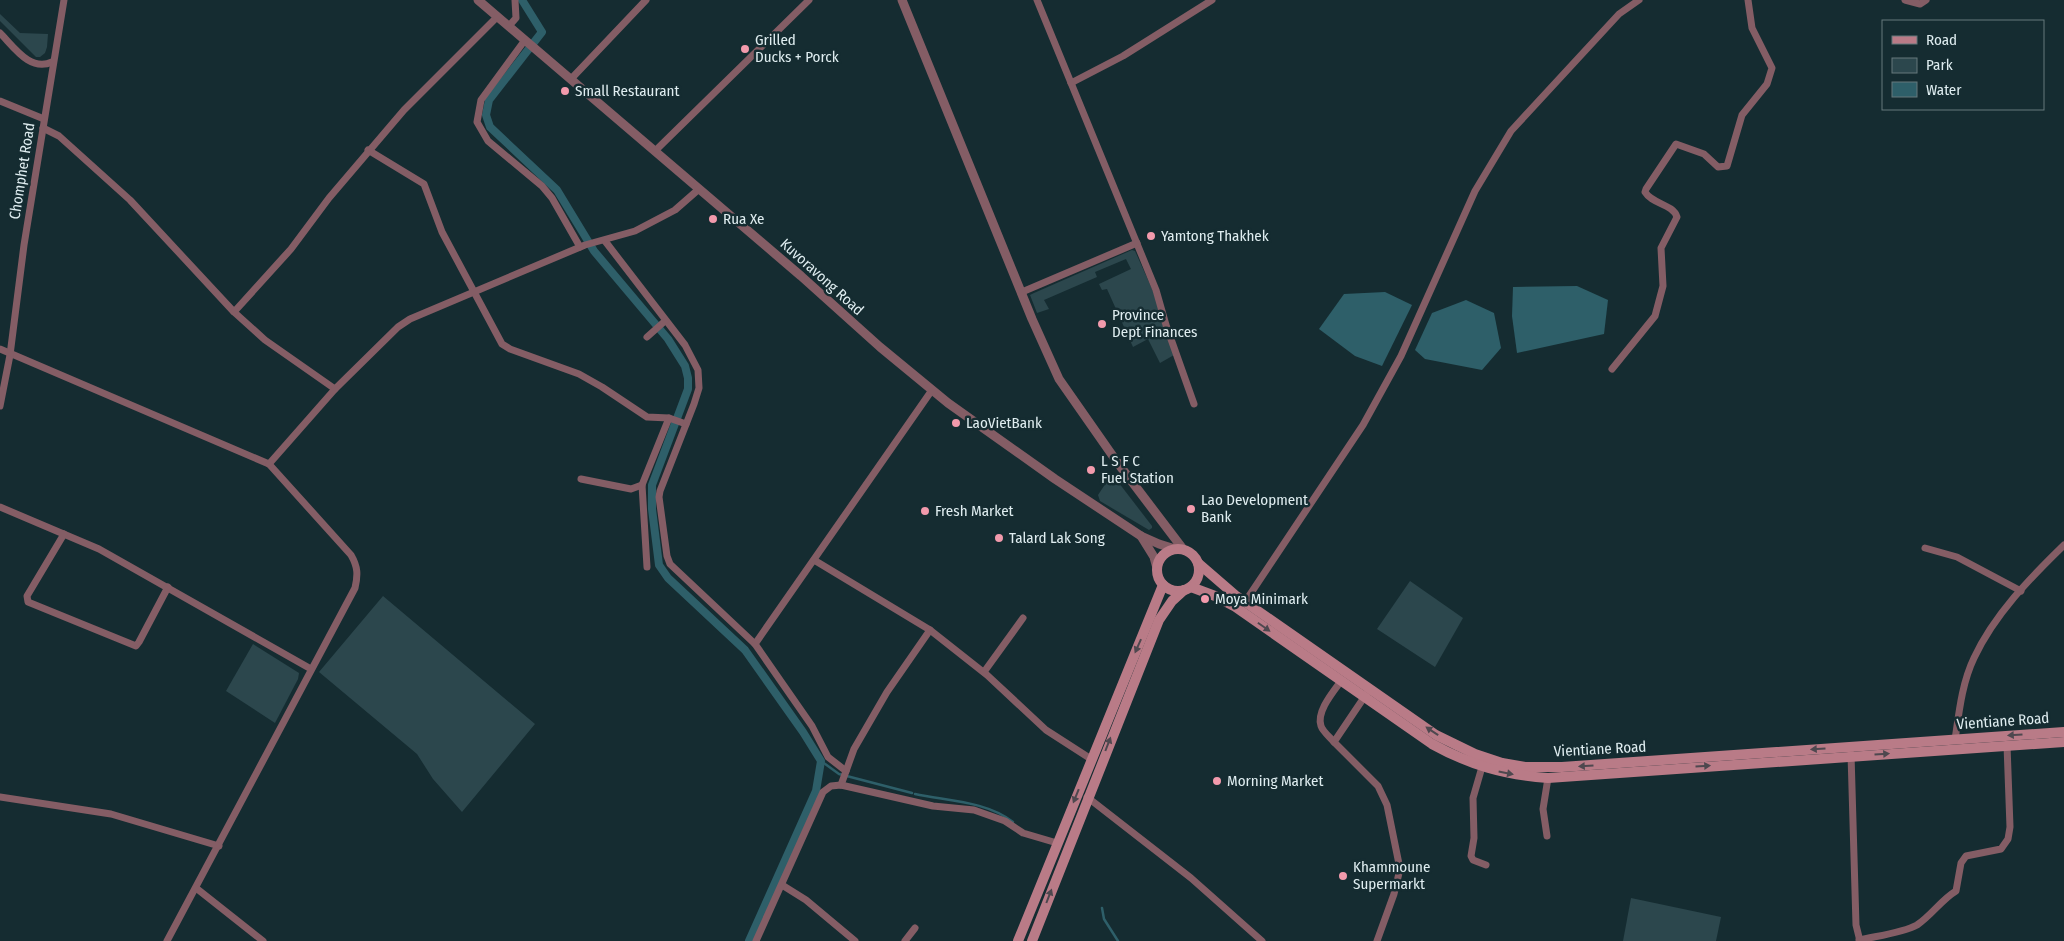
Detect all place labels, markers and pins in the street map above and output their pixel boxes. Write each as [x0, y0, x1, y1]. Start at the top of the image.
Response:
place label: Grilled Ducks + Porck [755, 31, 839, 66]
marker: Grilled Ducks + Porck [739, 43, 751, 55]
place label: Small Restaurant [575, 82, 679, 100]
marker: Small Restaurant [559, 85, 571, 97]
place label: Rua Xe [723, 210, 764, 228]
marker: Rua Xe [707, 213, 719, 225]
place label: Yamtong Thakhek [1161, 227, 1269, 245]
marker: Yamtong Thakhek [1145, 230, 1157, 242]
place label: Province Dept Finances [1112, 306, 1198, 341]
marker: Province Dept Finances [1096, 318, 1108, 330]
place label: LaoVietBank [966, 414, 1042, 432]
marker: LaoVietBank [950, 417, 962, 429]
place label: L S F C Fuel Station [1101, 452, 1174, 487]
marker: L S F C Fuel Station [1085, 464, 1097, 476]
place label: Lao Development Bank [1201, 491, 1308, 526]
place label: Fresh Market [935, 502, 1014, 520]
marker: Lao Development Bank [1185, 503, 1197, 515]
marker: Fresh Market [919, 505, 931, 517]
place label: Talard Lak Song [1009, 529, 1105, 547]
marker: Talard Lak Song [993, 532, 1005, 544]
place label: Moya Minimark [1215, 590, 1308, 608]
marker: Moya Minimark [1199, 593, 1211, 605]
place label: Morning Market [1227, 772, 1323, 790]
marker: Morning Market [1211, 775, 1223, 787]
place label: Khammoune Supermarkt [1353, 858, 1430, 893]
marker: Khammoune Supermarkt [1337, 870, 1349, 882]

